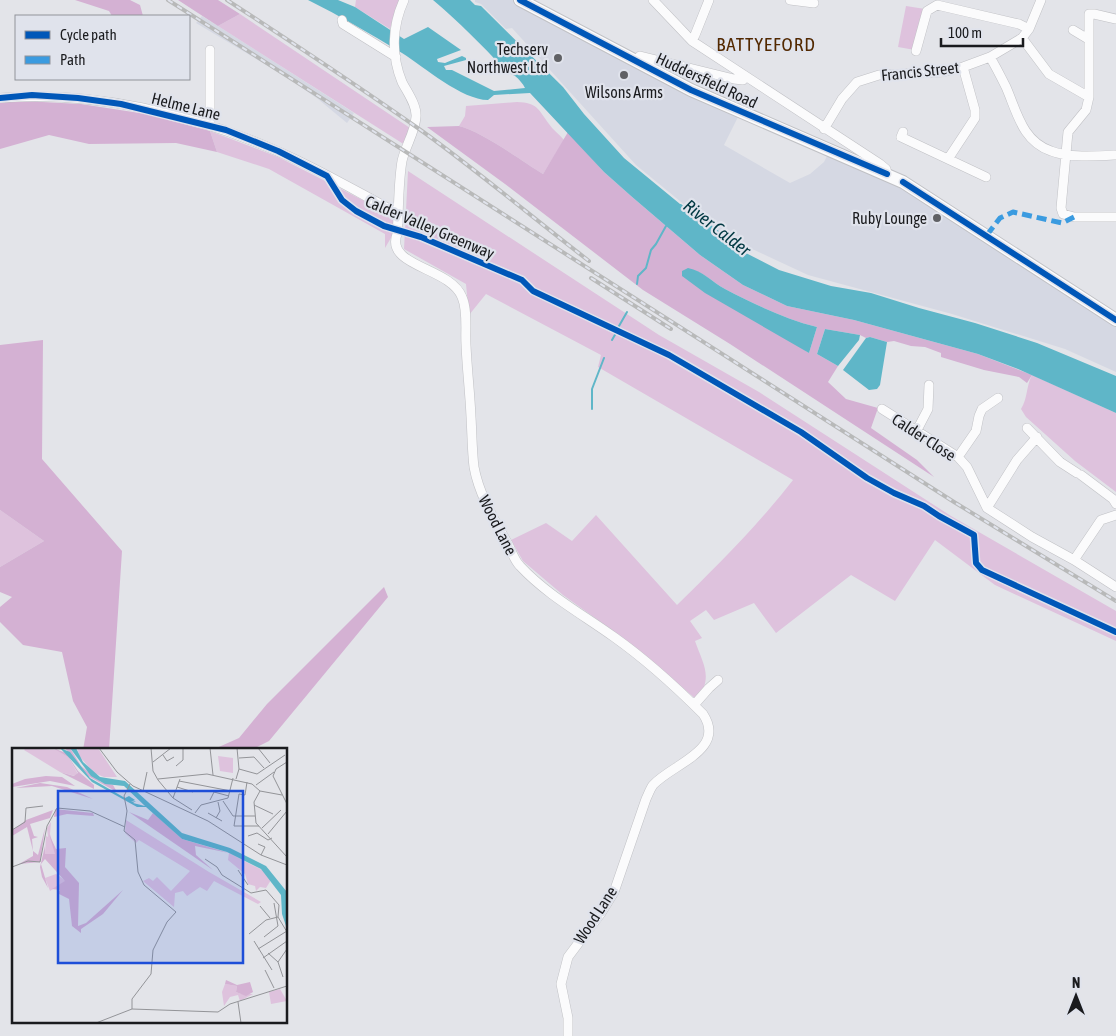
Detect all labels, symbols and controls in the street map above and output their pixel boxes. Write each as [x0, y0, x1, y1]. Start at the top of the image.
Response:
legend [15, 15, 190, 80]
scale bar [941, 15, 1024, 47]
text: 100 m [948, 24, 982, 41]
text: Cycle path [60, 26, 117, 43]
district label: BATTYEFORD [716, 33, 816, 55]
place label: Techserv Northwest Ltd [467, 40, 548, 76]
street label: Huddersfield Road [654, 49, 760, 111]
text: Path [60, 51, 86, 68]
marker: Techserv Northwest Ltd [552, 52, 564, 64]
street label: Francis Street [880, 58, 960, 84]
marker: Wilsons Arms [618, 69, 630, 81]
place label: Wilsons Arms [585, 83, 663, 101]
street label: Helme Lane [150, 89, 222, 123]
street label: Calder Valley Greenway [362, 192, 498, 263]
water label: River Calder [680, 195, 756, 261]
place label: Ruby Lounge [852, 209, 927, 228]
marker: Ruby Lounge [931, 212, 943, 224]
street label: Calder Close [889, 410, 959, 464]
street label: Wood Lane [475, 492, 521, 558]
inset map [12, 748, 288, 1024]
street label: Wood Lane [570, 883, 620, 947]
north arrow [1051, 971, 1101, 1021]
text: N [1072, 975, 1080, 991]

